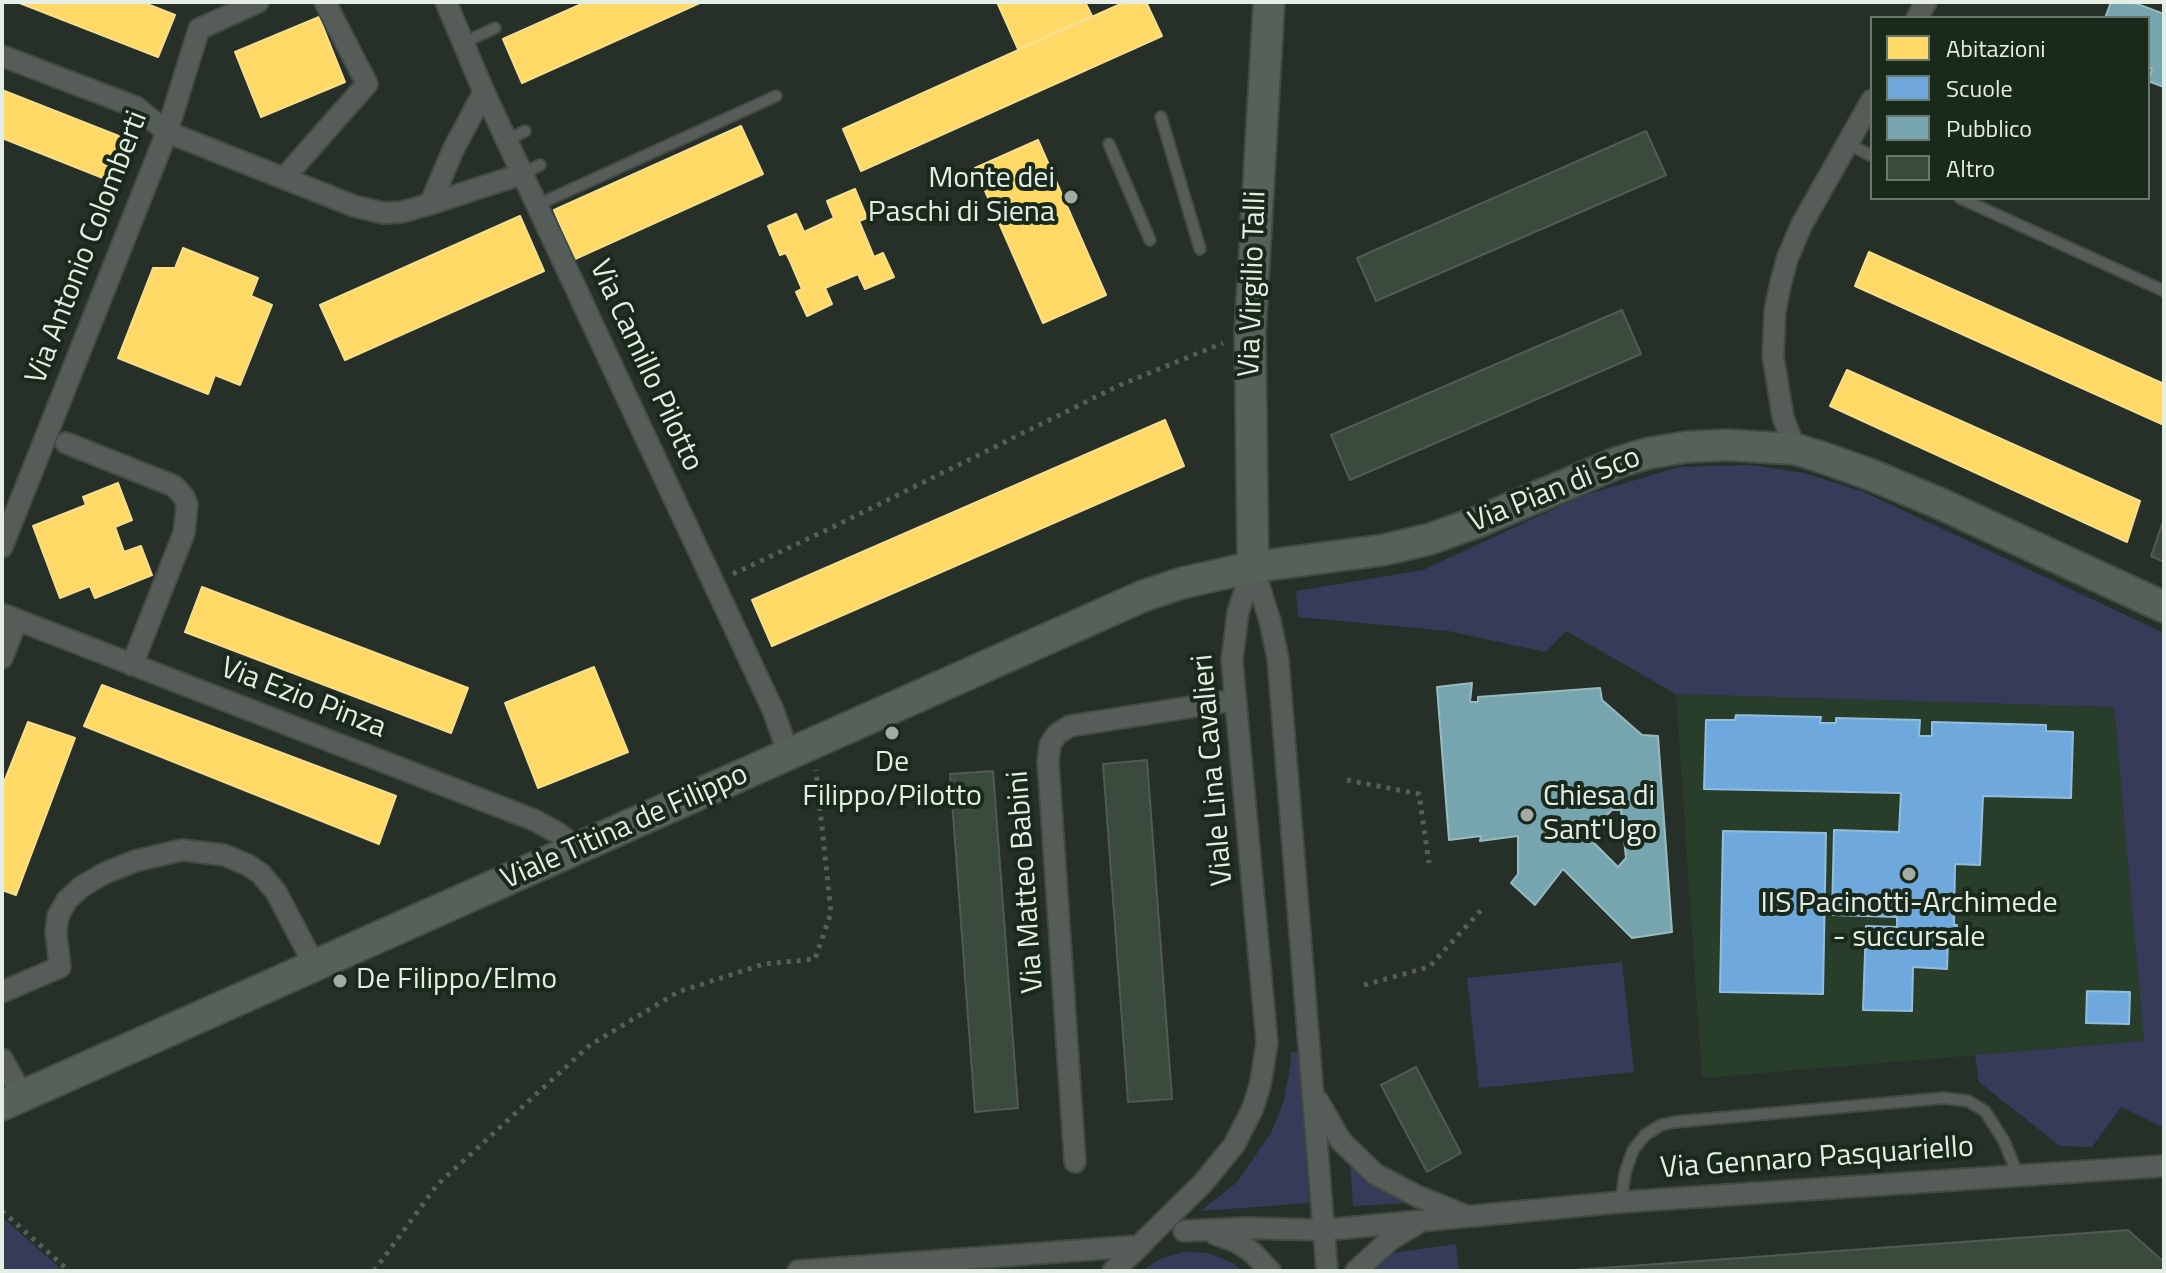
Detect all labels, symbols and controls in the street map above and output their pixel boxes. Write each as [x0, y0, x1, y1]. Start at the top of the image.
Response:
legend [1870, 16, 2150, 200]
text: Abitazioni [1946, 30, 2046, 66]
text: Scuole [1946, 70, 2013, 106]
street label: Via Antonio Colomberti [19, 107, 157, 389]
text: Pubblico [1946, 110, 2032, 146]
text: Altro [1946, 150, 1995, 186]
place label: Monte dei Paschi di Siena [868, 162, 1055, 232]
marker: Monte dei Paschi di Siena [1062, 188, 1080, 206]
street label: Via Virgilio Talli [1233, 190, 1275, 378]
street label: Via Camillo Pilotto [580, 255, 710, 477]
street label: Via Pian di Sco [1464, 440, 1646, 542]
street label: Via Ezio Pinza [215, 651, 391, 747]
street label: Viale Lina Cavalieri [1186, 653, 1242, 887]
marker: De Filippo/Pilotto [883, 724, 901, 742]
place label: De Filippo/Pilotto [802, 746, 982, 816]
street label: Viale Titina de Filippo [496, 757, 754, 899]
street label: Via Matteo Babini [1001, 769, 1053, 995]
place label: Chiesa di Sant'Ugo [1543, 780, 1657, 850]
marker: Chiesa di Sant'Ugo [1518, 806, 1536, 824]
marker: IIS Pacinotti-Archimede - succursale [1900, 865, 1918, 883]
place label: IIS Pacinotti-Archimede - succursale [1760, 887, 2058, 958]
place label: De Filippo/Elmo [356, 963, 557, 999]
marker: De Filippo/Elmo [331, 972, 349, 990]
street label: Via Gennaro Pasquariello [1659, 1130, 1975, 1188]

